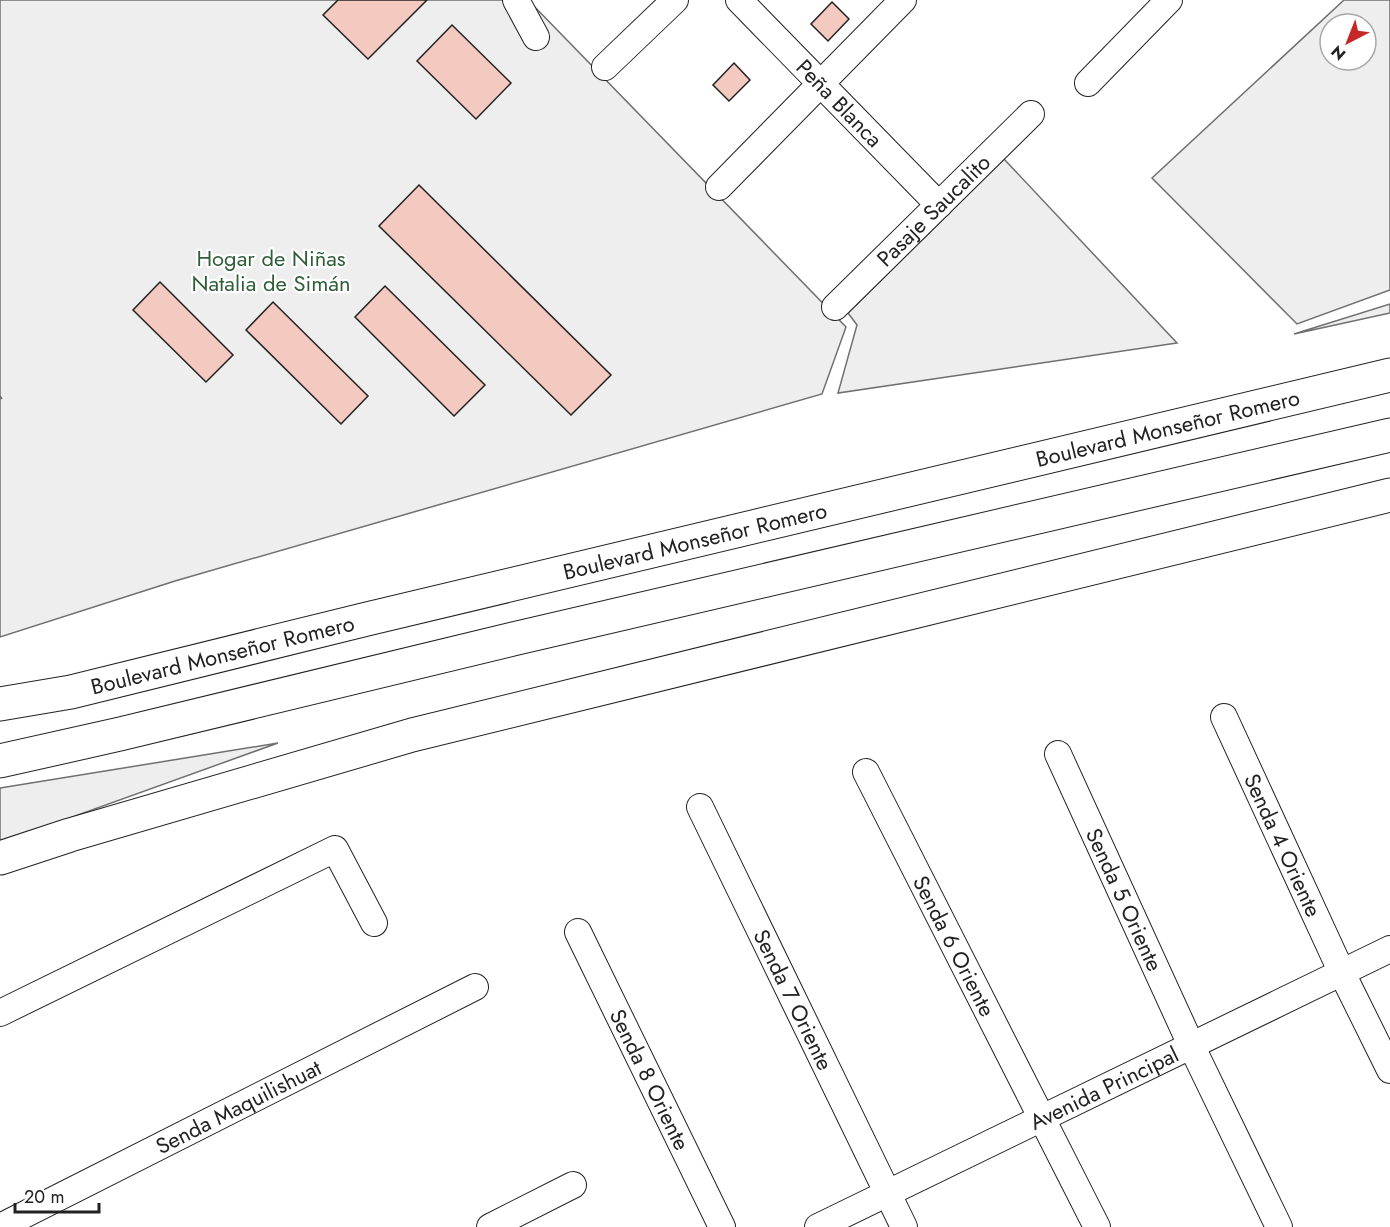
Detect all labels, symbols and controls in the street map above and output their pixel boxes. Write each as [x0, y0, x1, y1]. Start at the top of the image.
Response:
north arrow [1318, 12, 1378, 72]
text: N [1326, 40, 1351, 66]
street label: Peña Blanca [789, 52, 890, 154]
street label: Pasaje Saucalito [869, 147, 997, 274]
park label: Hogar de Niñas Natalia de Simán [191, 242, 351, 299]
street label: Boulevard Monseñor Romero [1032, 381, 1303, 475]
street label: Boulevard Monseñor Romero [560, 494, 830, 588]
street label: Boulevard Monseñor Romero [87, 607, 358, 703]
street label: Senda 4 Oriente [1236, 768, 1330, 922]
street label: Senda 5 Oriente [1078, 823, 1171, 976]
street label: Senda 6 Oriente [905, 870, 1003, 1022]
street label: Senda 7 Oriente [746, 924, 841, 1075]
street label: Senda 8 Oriente [602, 1003, 698, 1155]
street label: Avenida Principal [1024, 1038, 1184, 1138]
street label: Senda Maquilishuat [150, 1051, 327, 1162]
scale bar [15, 1176, 99, 1214]
text: 20 m [24, 1184, 64, 1210]

